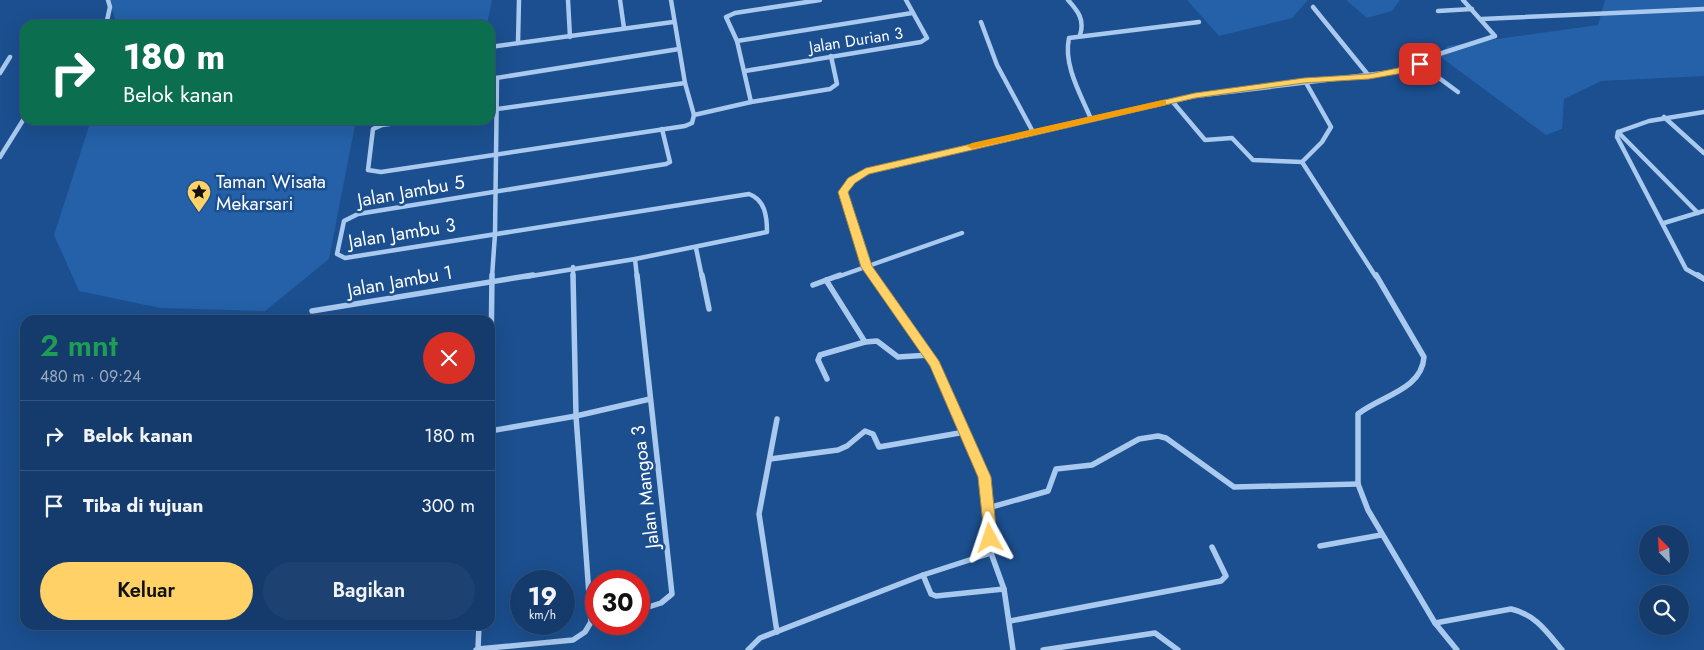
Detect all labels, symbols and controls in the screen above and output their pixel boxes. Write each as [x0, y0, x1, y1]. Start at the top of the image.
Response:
street label: Jalan Durian 3 [805, 21, 905, 59]
text: 180 m [123, 32, 225, 82]
icon: right [40, 40, 105, 105]
pin [1399, 43, 1441, 85]
icon: arrive [1406, 50, 1434, 78]
text: Belok kanan [123, 78, 234, 110]
place label: Taman Wisata Mekarsari [216, 168, 326, 217]
street label: Jalan Jambu 5 [352, 168, 467, 214]
place icon: Taman Wisata Mekarsari [186, 179, 212, 213]
street label: Jalan Jambu 3 [343, 211, 458, 255]
street label: Jalan Jambu 1 [342, 258, 455, 304]
text: 2 mnt [40, 324, 118, 367]
button: close [423, 332, 475, 384]
text: 480 m · 09:24 [40, 365, 141, 388]
icon: right [40, 422, 68, 450]
text: Belok kanan [83, 422, 193, 449]
text: 180 m [424, 422, 475, 449]
street label: Jalan Mangoa 3 [624, 424, 666, 553]
icon: arrive [40, 492, 68, 520]
text: Tiba di tujuan [83, 492, 203, 519]
text: 300 m [421, 492, 475, 519]
position arrow [963, 511, 1015, 563]
north arrow [1639, 525, 1689, 575]
map controls [1639, 525, 1689, 635]
button: Keluar [40, 562, 253, 620]
button: Bagikan [263, 562, 475, 620]
speed limit sign: 30 [585, 570, 650, 635]
text: 19 [528, 578, 557, 614]
button: search [1639, 585, 1689, 635]
text: km/h [529, 606, 556, 624]

